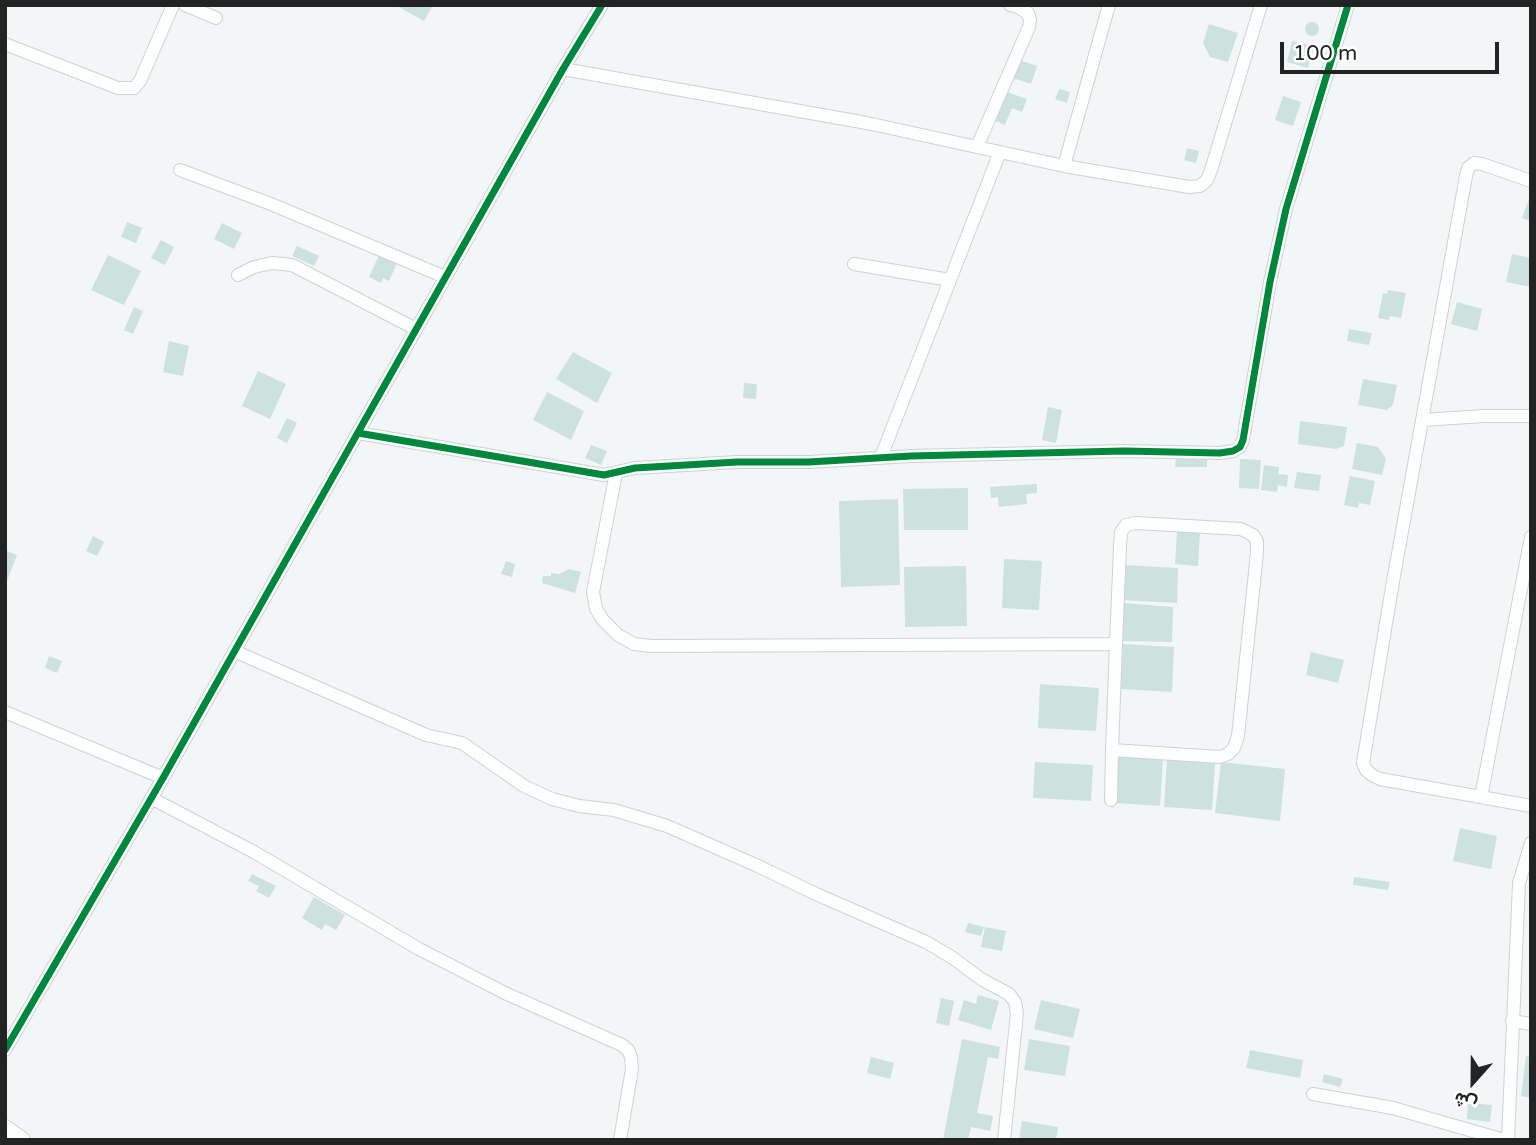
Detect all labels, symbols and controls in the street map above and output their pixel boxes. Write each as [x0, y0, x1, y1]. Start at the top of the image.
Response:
scale bar [1284, 28, 1503, 72]
text: 100 m [1293, 41, 1357, 66]
north arrow [1438, 1047, 1508, 1117]
text: ش [1451, 1087, 1480, 1116]

